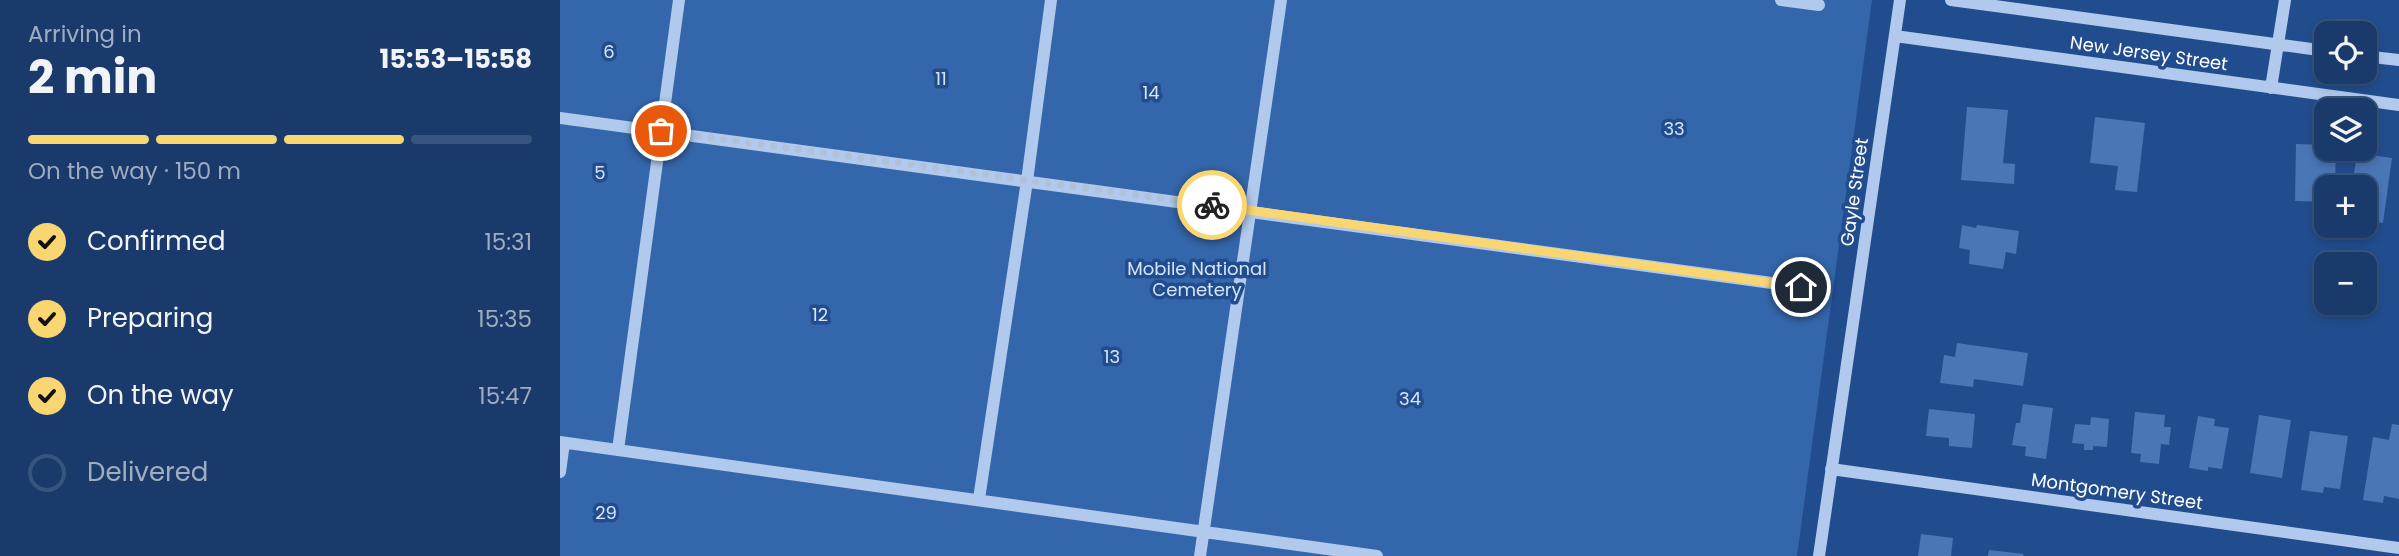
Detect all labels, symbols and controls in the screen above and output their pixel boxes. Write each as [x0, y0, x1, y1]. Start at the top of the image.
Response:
text: Arriving in [28, 18, 142, 50]
map controls [2314, 21, 2377, 315]
button: locate [2314, 21, 2377, 84]
street label: New Jersey Street [2069, 30, 2229, 76]
park label: 6 [603, 39, 615, 64]
text: 15:53–15:58 [379, 41, 532, 77]
text: 2 min [28, 45, 157, 109]
park label: 11 [935, 66, 947, 91]
park label: 14 [1142, 80, 1160, 105]
button: layers [2314, 98, 2377, 161]
pin [631, 101, 691, 161]
icon: bag [642, 112, 680, 150]
park label: 33 [1663, 116, 1685, 141]
street label: Gayle Street [1834, 136, 1874, 248]
text: On the way · 150 m [28, 155, 241, 187]
park label: 5 [594, 160, 606, 185]
courier [1177, 170, 1247, 240]
button: + [2314, 175, 2377, 238]
icon: bike [1193, 186, 1231, 224]
icon: check [28, 223, 66, 261]
text: Confirmed [87, 223, 225, 259]
text: 15:31 [484, 226, 532, 258]
button: − [2314, 252, 2377, 315]
park label: Mobile National Cemetery [1127, 256, 1267, 302]
pin [1771, 257, 1831, 317]
icon: home [1782, 268, 1820, 306]
icon: check [28, 300, 66, 338]
text: Preparing [87, 300, 213, 336]
park label: 12 [812, 302, 828, 327]
text: 15:35 [477, 303, 532, 335]
park label: 13 [1104, 344, 1120, 369]
icon: check [28, 377, 66, 415]
text: On the way [87, 377, 234, 413]
text: 15:47 [478, 380, 532, 412]
park label: 34 [1399, 386, 1421, 411]
text: Delivered [87, 454, 208, 490]
street label: Montgomery Street [2030, 467, 2204, 515]
park label: 29 [595, 500, 617, 525]

